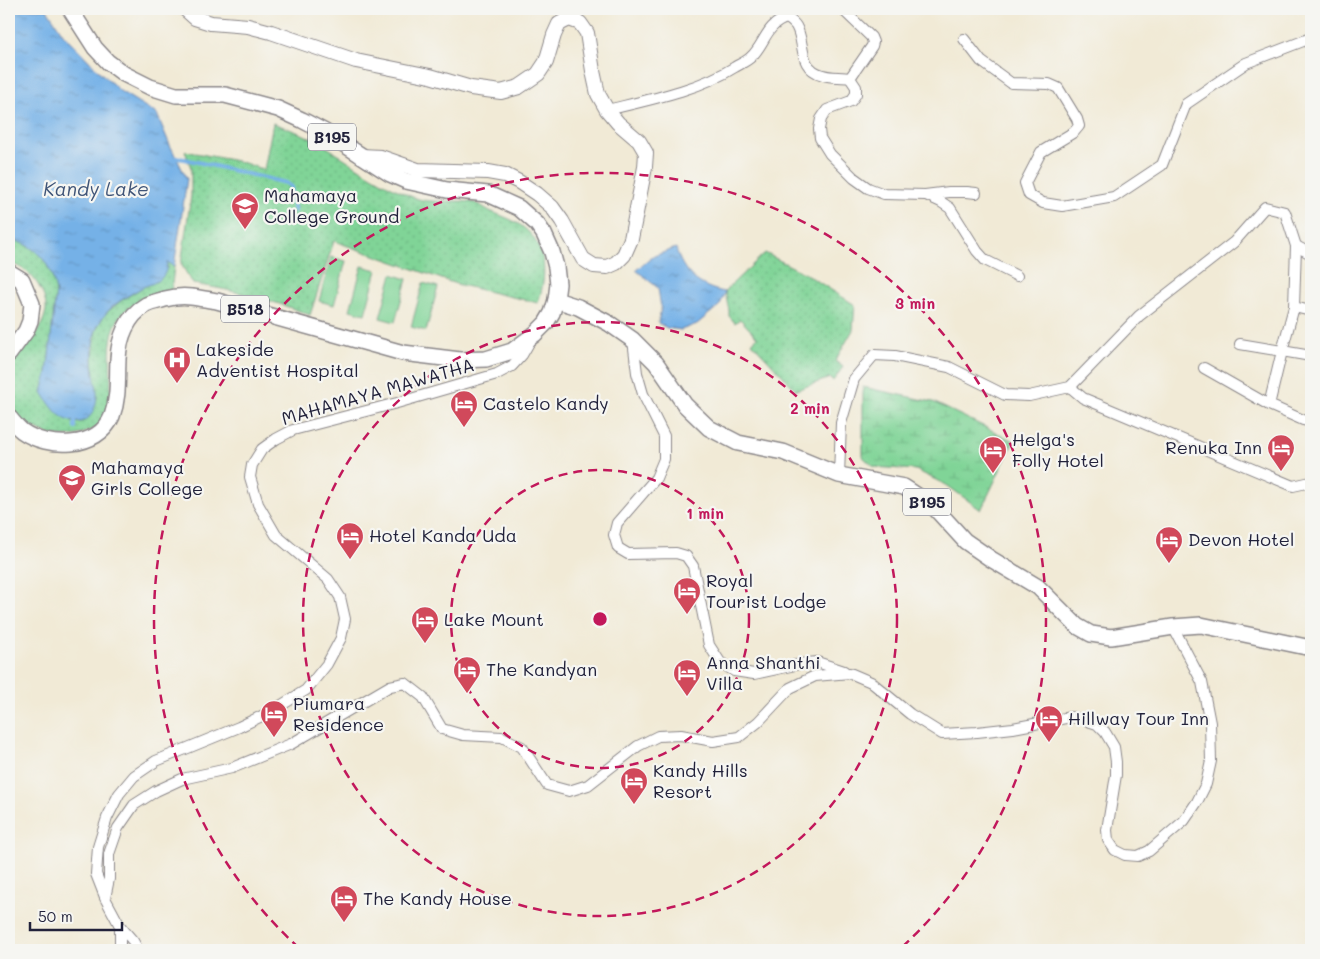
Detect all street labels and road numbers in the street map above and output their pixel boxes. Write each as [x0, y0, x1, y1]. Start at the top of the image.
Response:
road number: B195 [308, 124, 356, 150]
road number: B518 [221, 296, 269, 322]
street label: MAHAMAYA MAWATHA [279, 352, 477, 430]
road number: B195 [903, 488, 951, 516]

